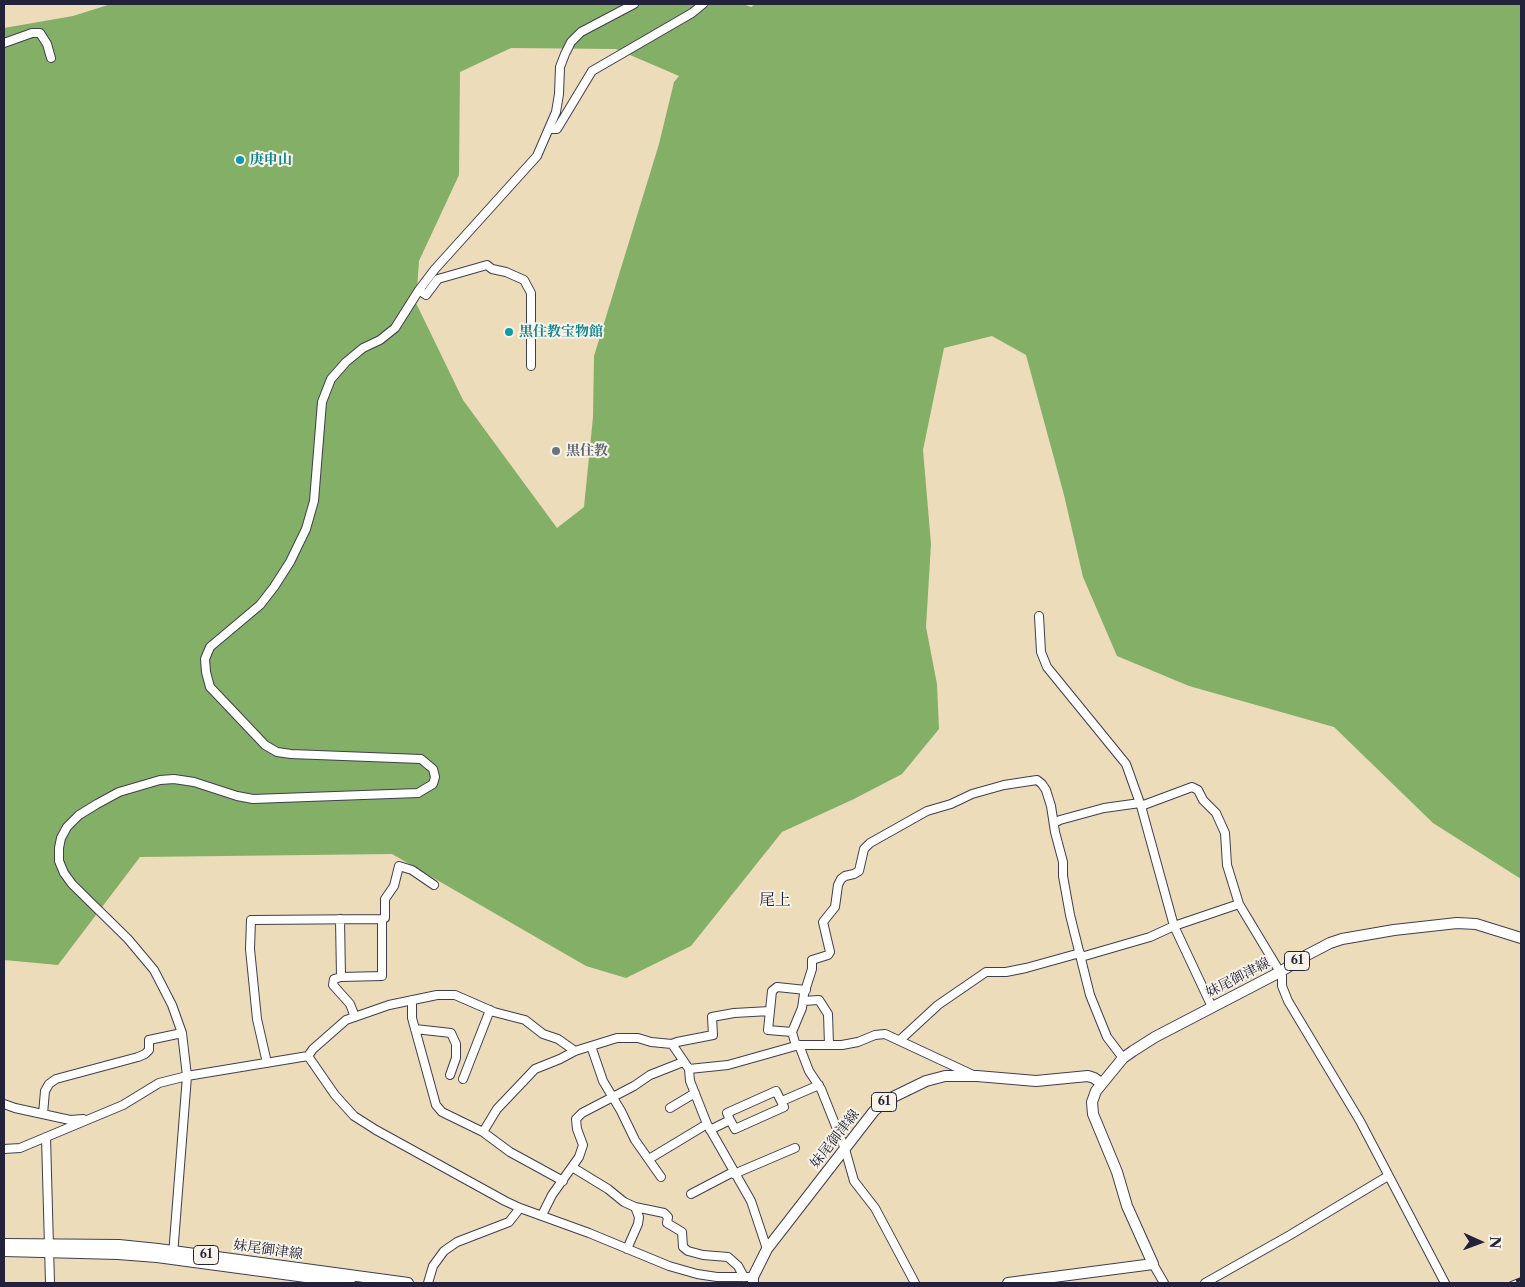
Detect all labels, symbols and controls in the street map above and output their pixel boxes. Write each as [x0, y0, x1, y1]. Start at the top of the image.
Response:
place label: 庚申山 [250, 152, 292, 168]
marker: 庚申山 [234, 154, 246, 166]
place label: 黒住教宝物館 [519, 324, 603, 340]
marker: 黒住教宝物館 [503, 326, 515, 338]
place label: 黒住教 [566, 443, 608, 459]
marker: 黒住教 [550, 445, 562, 457]
district label: 尾上 [759, 890, 791, 910]
road number: 61 [1284, 951, 1310, 970]
street label: 妹尾御津線 [1203, 955, 1273, 1001]
road number: 61 [872, 1092, 896, 1112]
street label: 妹尾御津線 [807, 1106, 863, 1172]
north arrow [1455, 1217, 1505, 1267]
text: N [1486, 1236, 1504, 1249]
street label: 妹尾御津線 [232, 1237, 304, 1263]
road number: 61 [194, 1246, 218, 1264]

